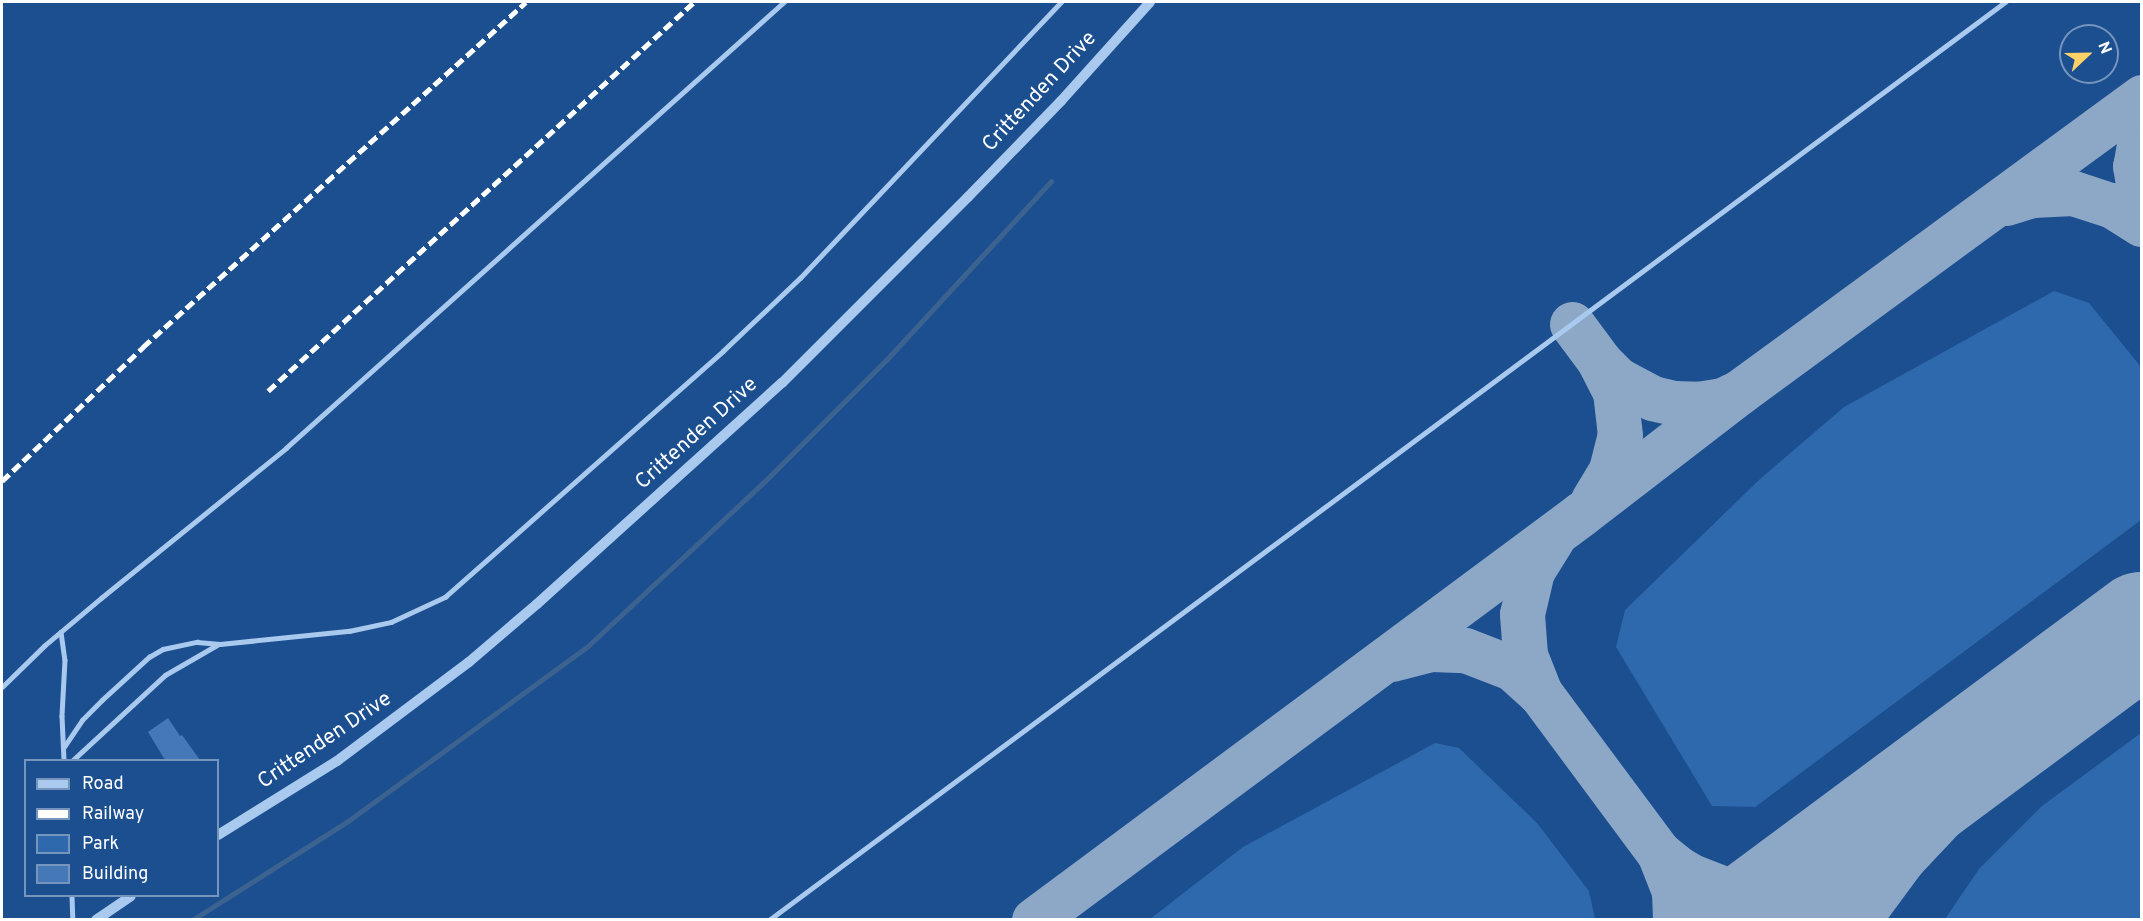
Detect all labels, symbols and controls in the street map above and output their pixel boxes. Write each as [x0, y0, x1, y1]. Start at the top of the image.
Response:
north arrow [2059, 24, 2119, 84]
street label: Crittenden Drive [978, 26, 1102, 158]
text: N [2092, 39, 2115, 57]
street label: Crittenden Drive [631, 373, 763, 495]
street label: Crittenden Drive [253, 687, 397, 795]
legend [24, 759, 219, 897]
text: Road [82, 773, 124, 796]
text: Railway [82, 803, 144, 826]
text: Park [82, 833, 119, 856]
text: Building [82, 863, 148, 886]

